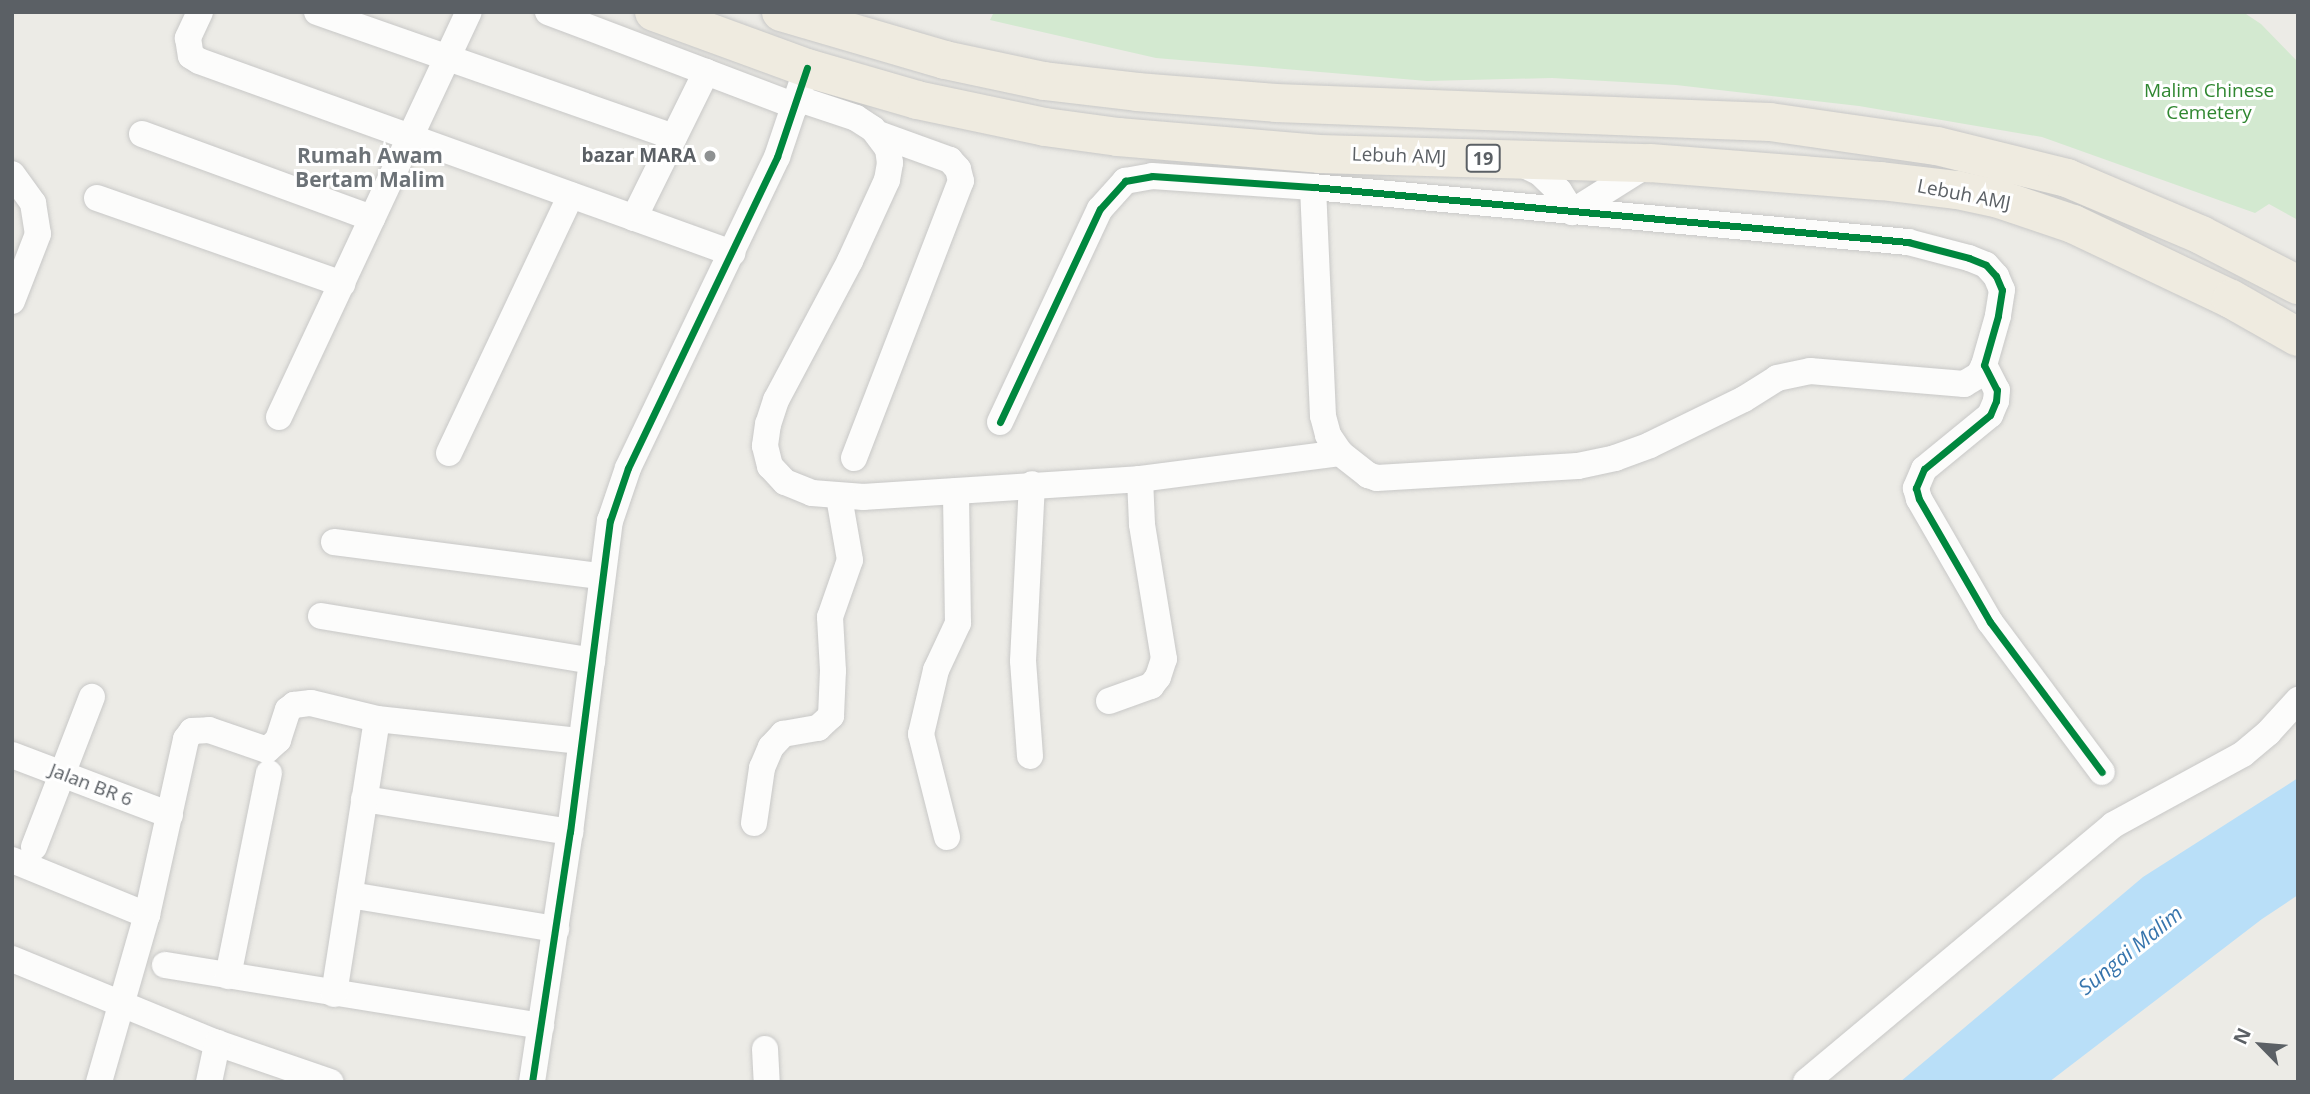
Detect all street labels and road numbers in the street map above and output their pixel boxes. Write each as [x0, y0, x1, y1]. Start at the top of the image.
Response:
street label: Lebuh AMJ [1351, 143, 1447, 169]
road number: 19 [1466, 144, 1500, 173]
street label: Lebuh AMJ [1915, 175, 2013, 215]
street label: Jalan BR 6 [46, 759, 136, 811]

